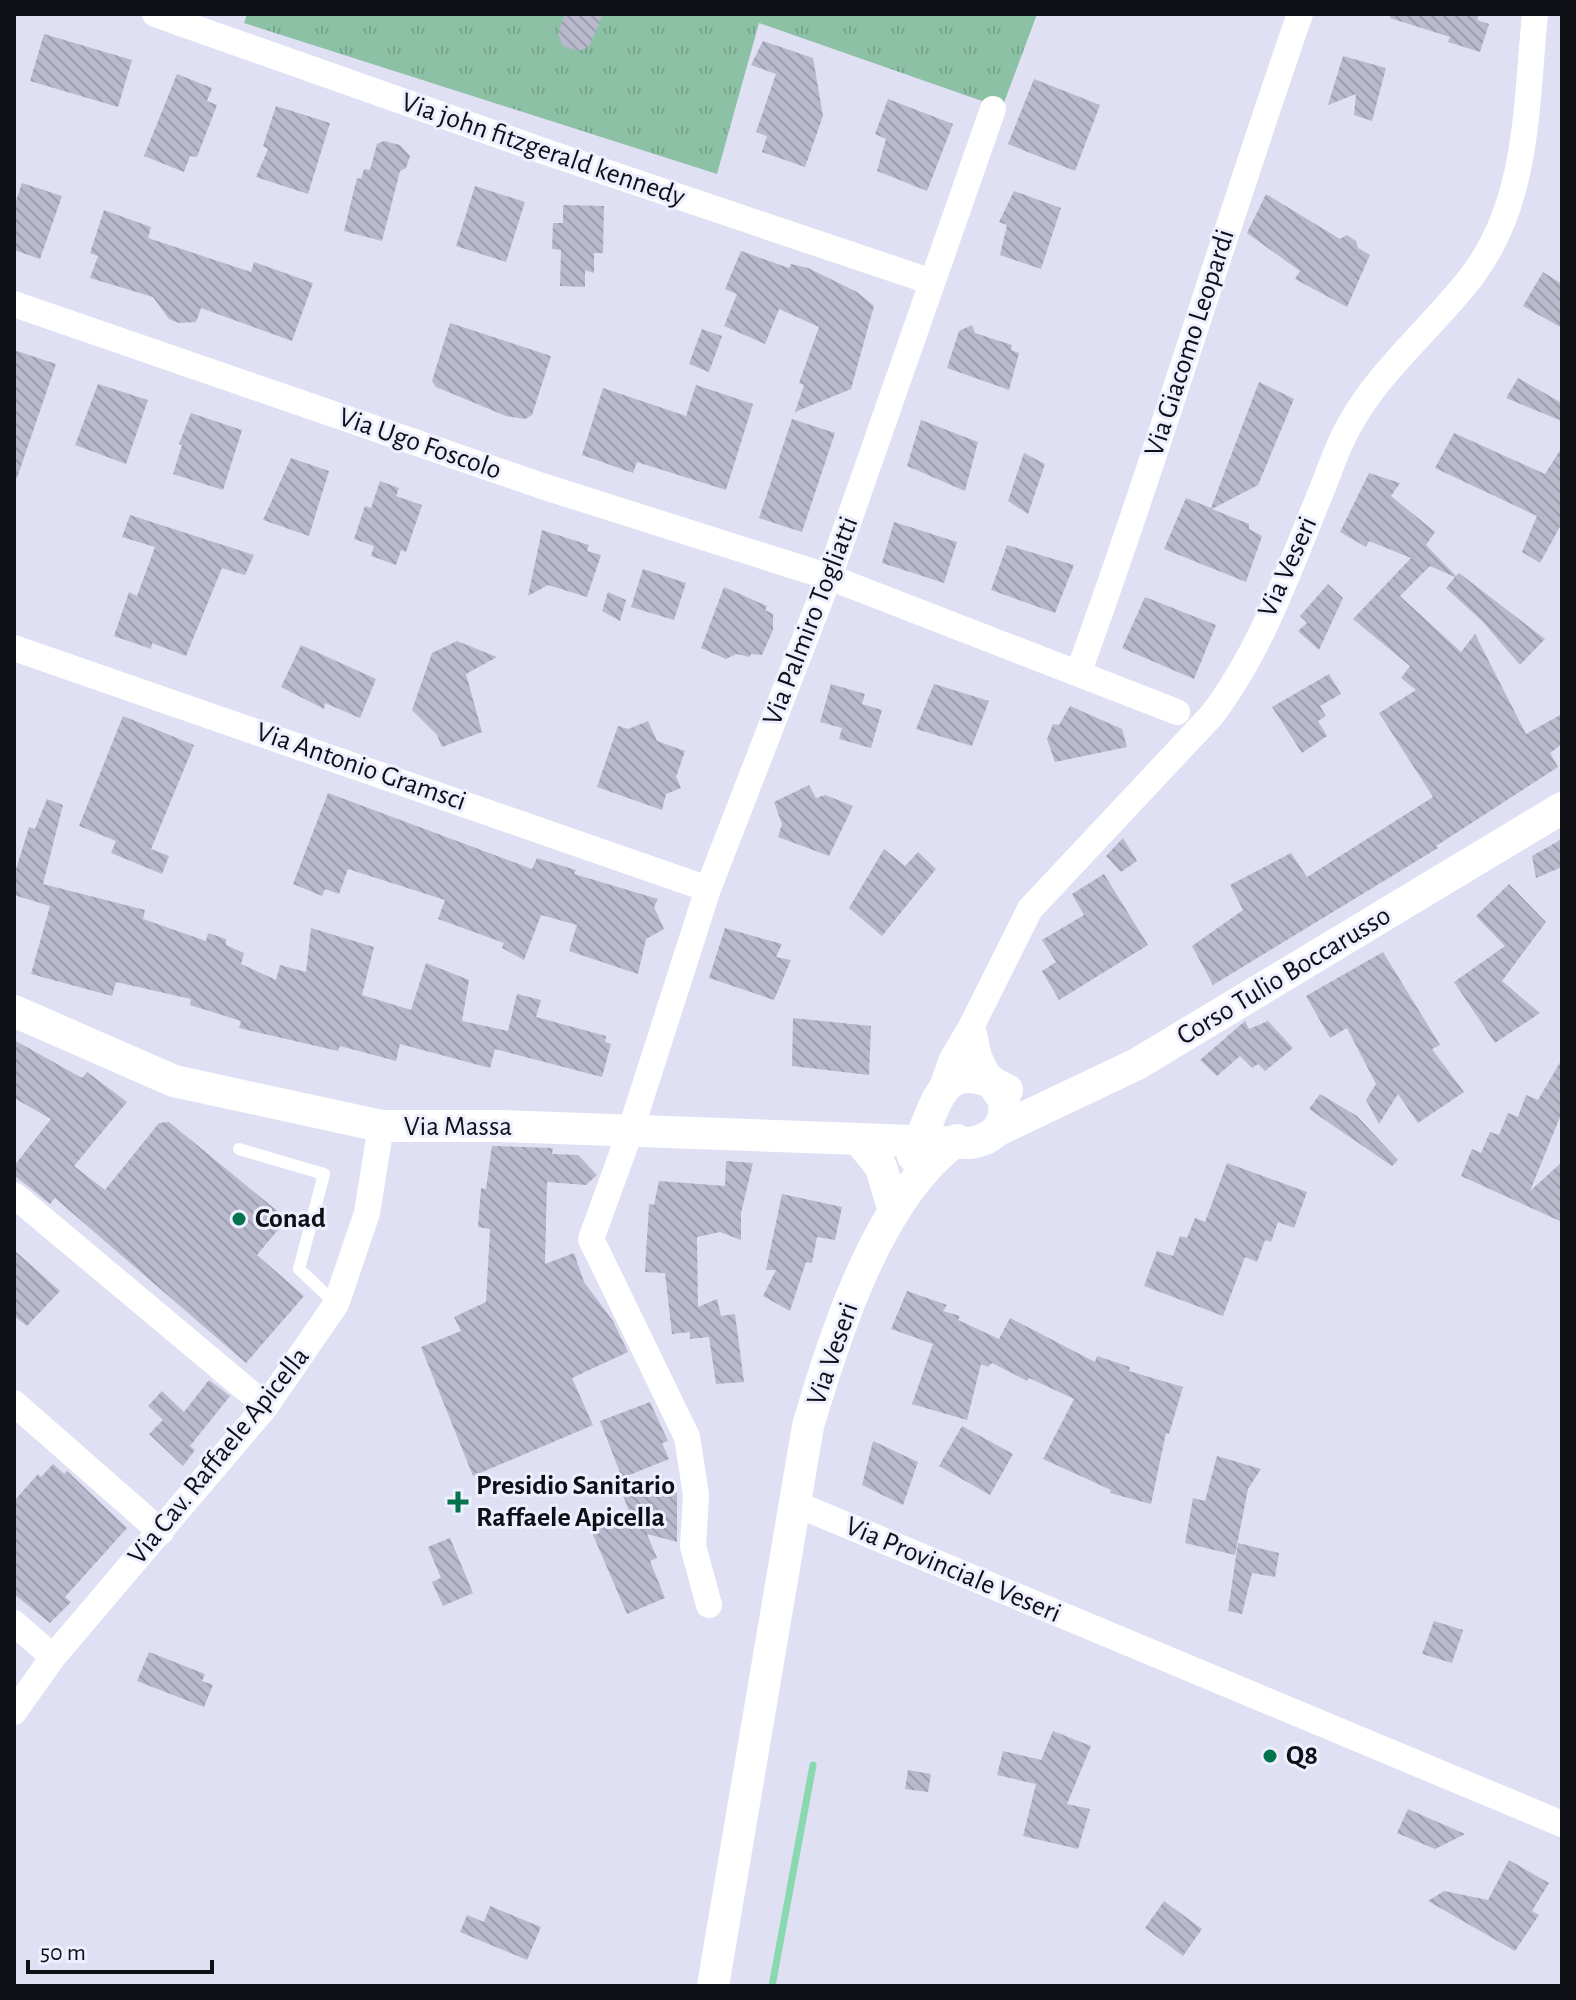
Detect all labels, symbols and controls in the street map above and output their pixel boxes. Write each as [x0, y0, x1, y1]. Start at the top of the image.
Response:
street label: Via john fitzgerald kennedy [398, 88, 689, 212]
street label: Via Giacomo Leopardi [1140, 226, 1240, 460]
street label: Via Ugo Foscolo [335, 403, 505, 485]
street label: Via Palmiro Togliatti [758, 513, 864, 729]
street label: Via Veseri [1254, 513, 1322, 621]
street label: Via Antonio Gramsci [252, 718, 470, 816]
street label: Corso Tulio Boccarusso [1172, 901, 1396, 1051]
street label: Via Massa [404, 1113, 512, 1141]
place label: Conad [255, 1205, 326, 1233]
marker: Conad [230, 1210, 248, 1228]
street label: Via Veseri [802, 1299, 864, 1409]
street label: Via Cav. Raffaele Apicella [123, 1342, 315, 1570]
place label: Presidio Sanitario Raffaele Apicella [476, 1472, 675, 1532]
marker: Presidio Sanitario Raffaele Apicella [447, 1491, 469, 1513]
street label: Via Provinciale Veseri [841, 1512, 1065, 1628]
place label: Q8 [1286, 1742, 1318, 1770]
marker: Q8 [1261, 1747, 1279, 1765]
scale bar [28, 1924, 212, 1974]
text: 50 m [40, 1941, 86, 1965]

